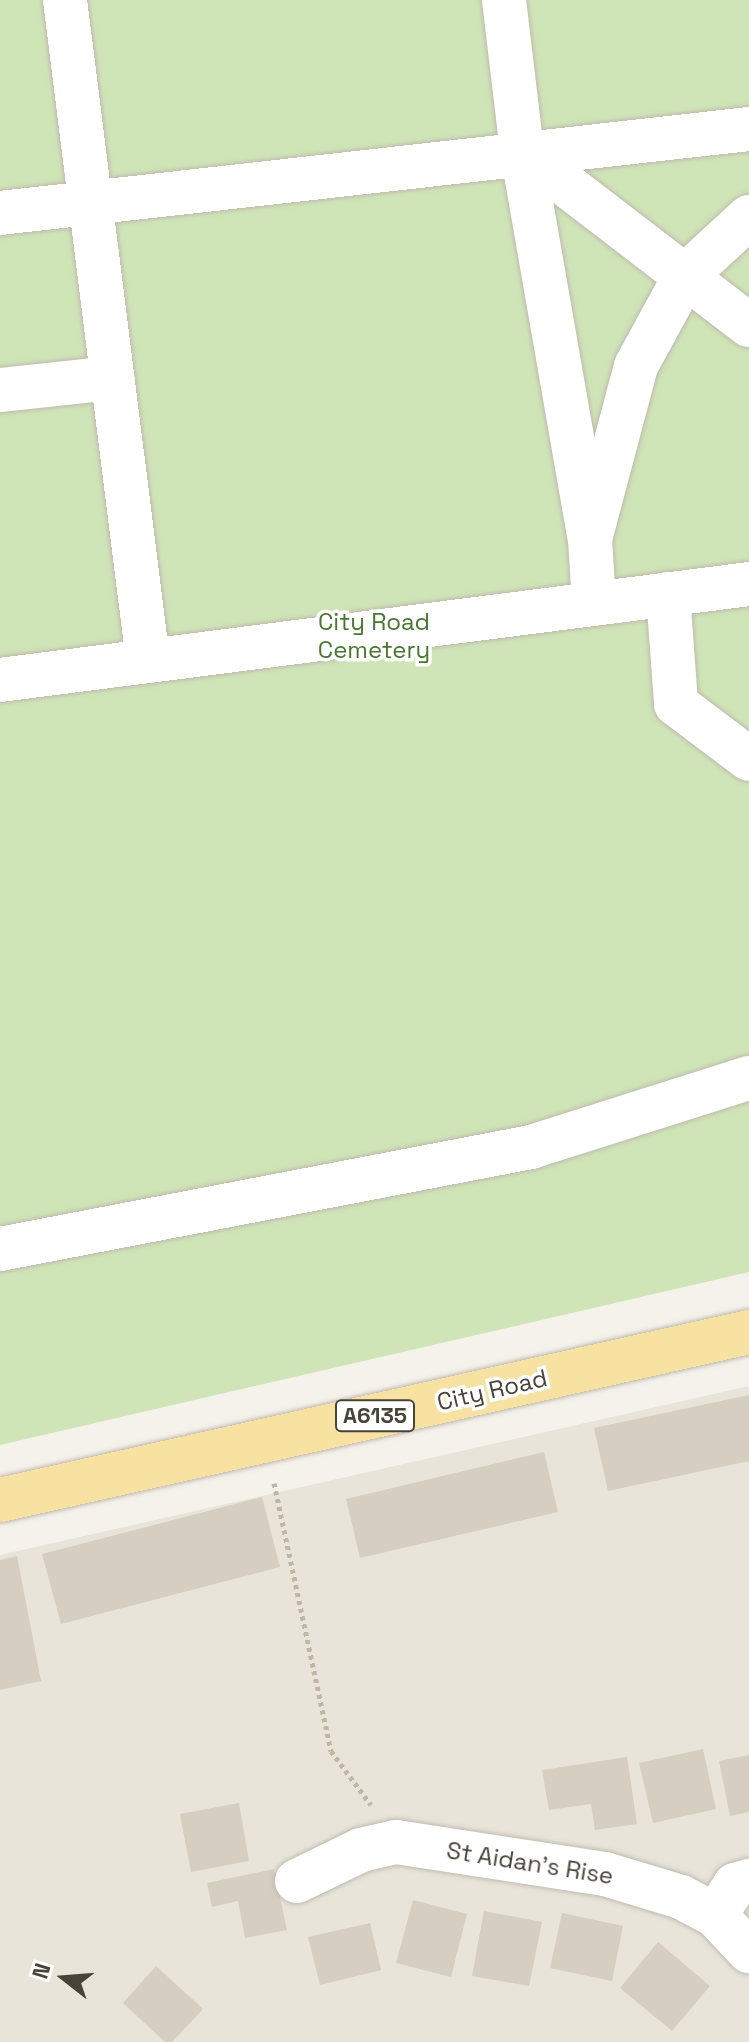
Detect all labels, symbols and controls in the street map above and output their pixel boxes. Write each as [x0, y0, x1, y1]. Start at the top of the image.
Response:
park label: City Road Cemetery [318, 608, 430, 664]
street label: City Road [434, 1363, 550, 1417]
road number: A6135 [335, 1398, 415, 1434]
street label: St Aidan's Rise [444, 1836, 616, 1890]
north arrow [24, 1938, 104, 2018]
text: N [26, 1960, 57, 1982]

